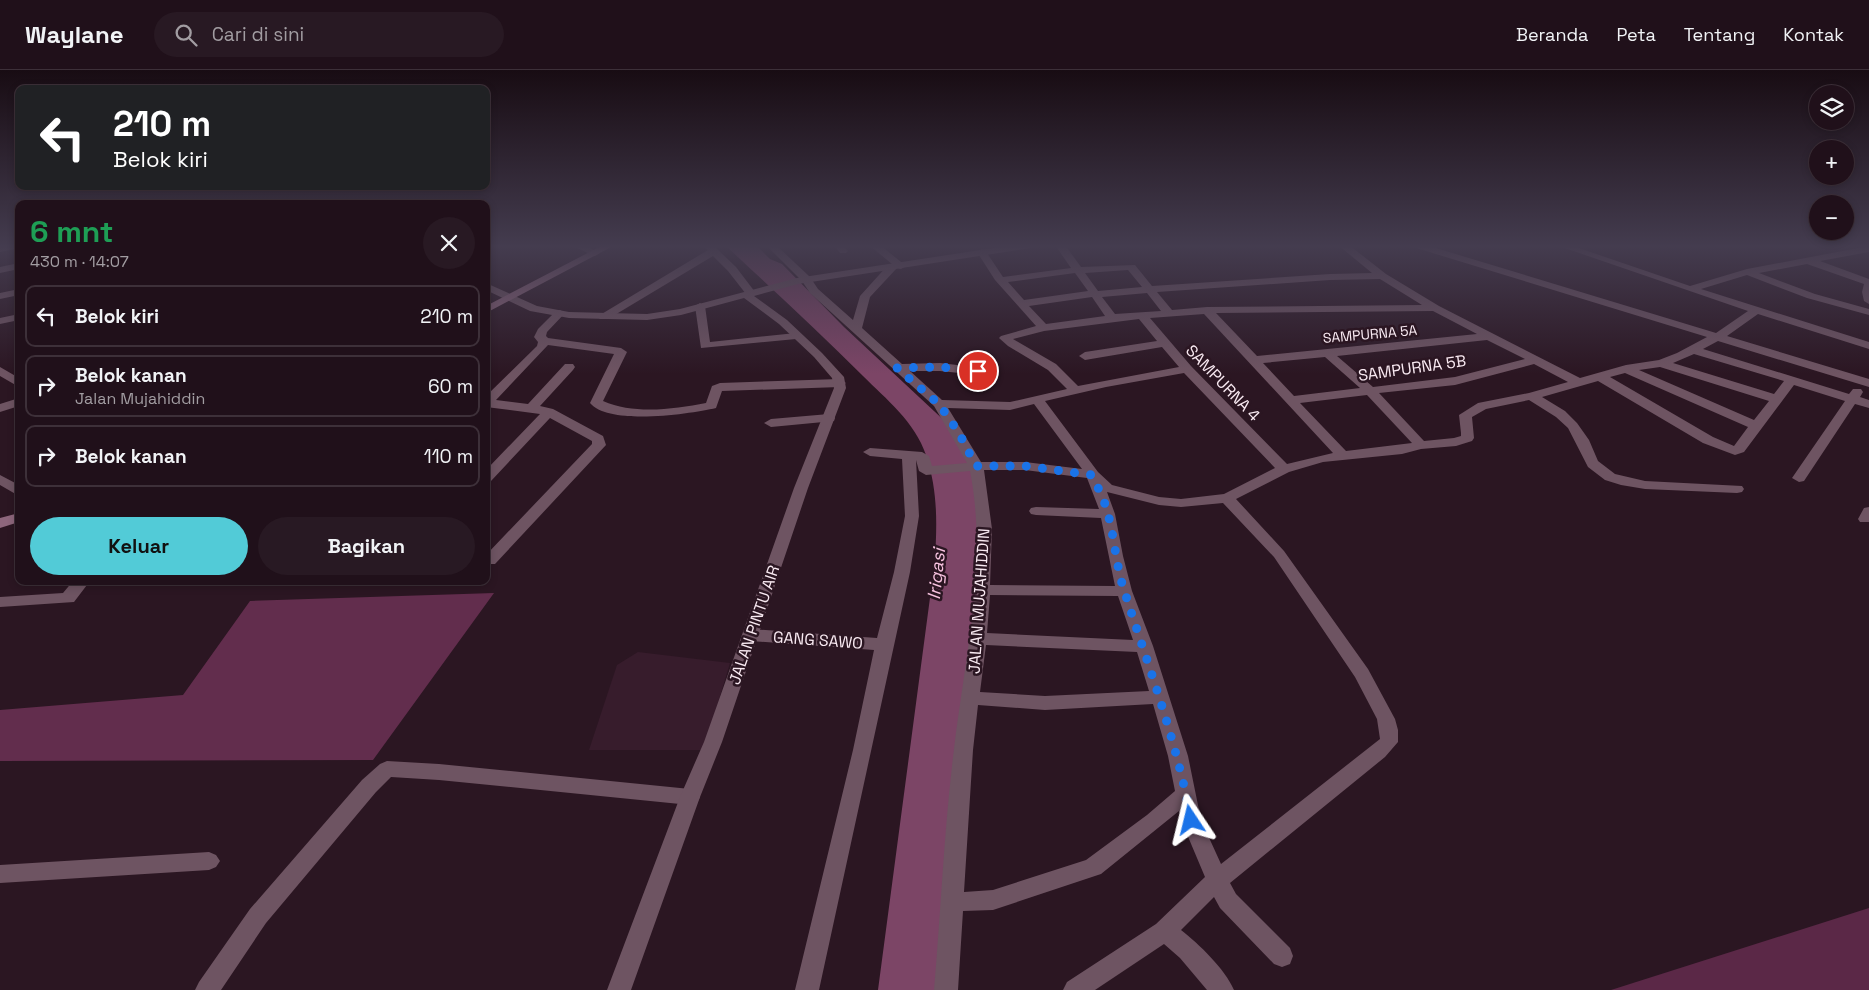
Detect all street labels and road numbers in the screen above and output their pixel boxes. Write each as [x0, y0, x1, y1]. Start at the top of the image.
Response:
street label: SAMPURNA 5A [1322, 321, 1418, 347]
street label: SAMPURNA 4 [1181, 340, 1265, 426]
street label: SAMPURNA 5B [1357, 350, 1467, 386]
street label: JALAN MUJAHIDDIN [963, 527, 995, 675]
street label: JALAN PINTU AIR [724, 563, 784, 687]
street label: GANG SAWO [772, 626, 864, 654]

